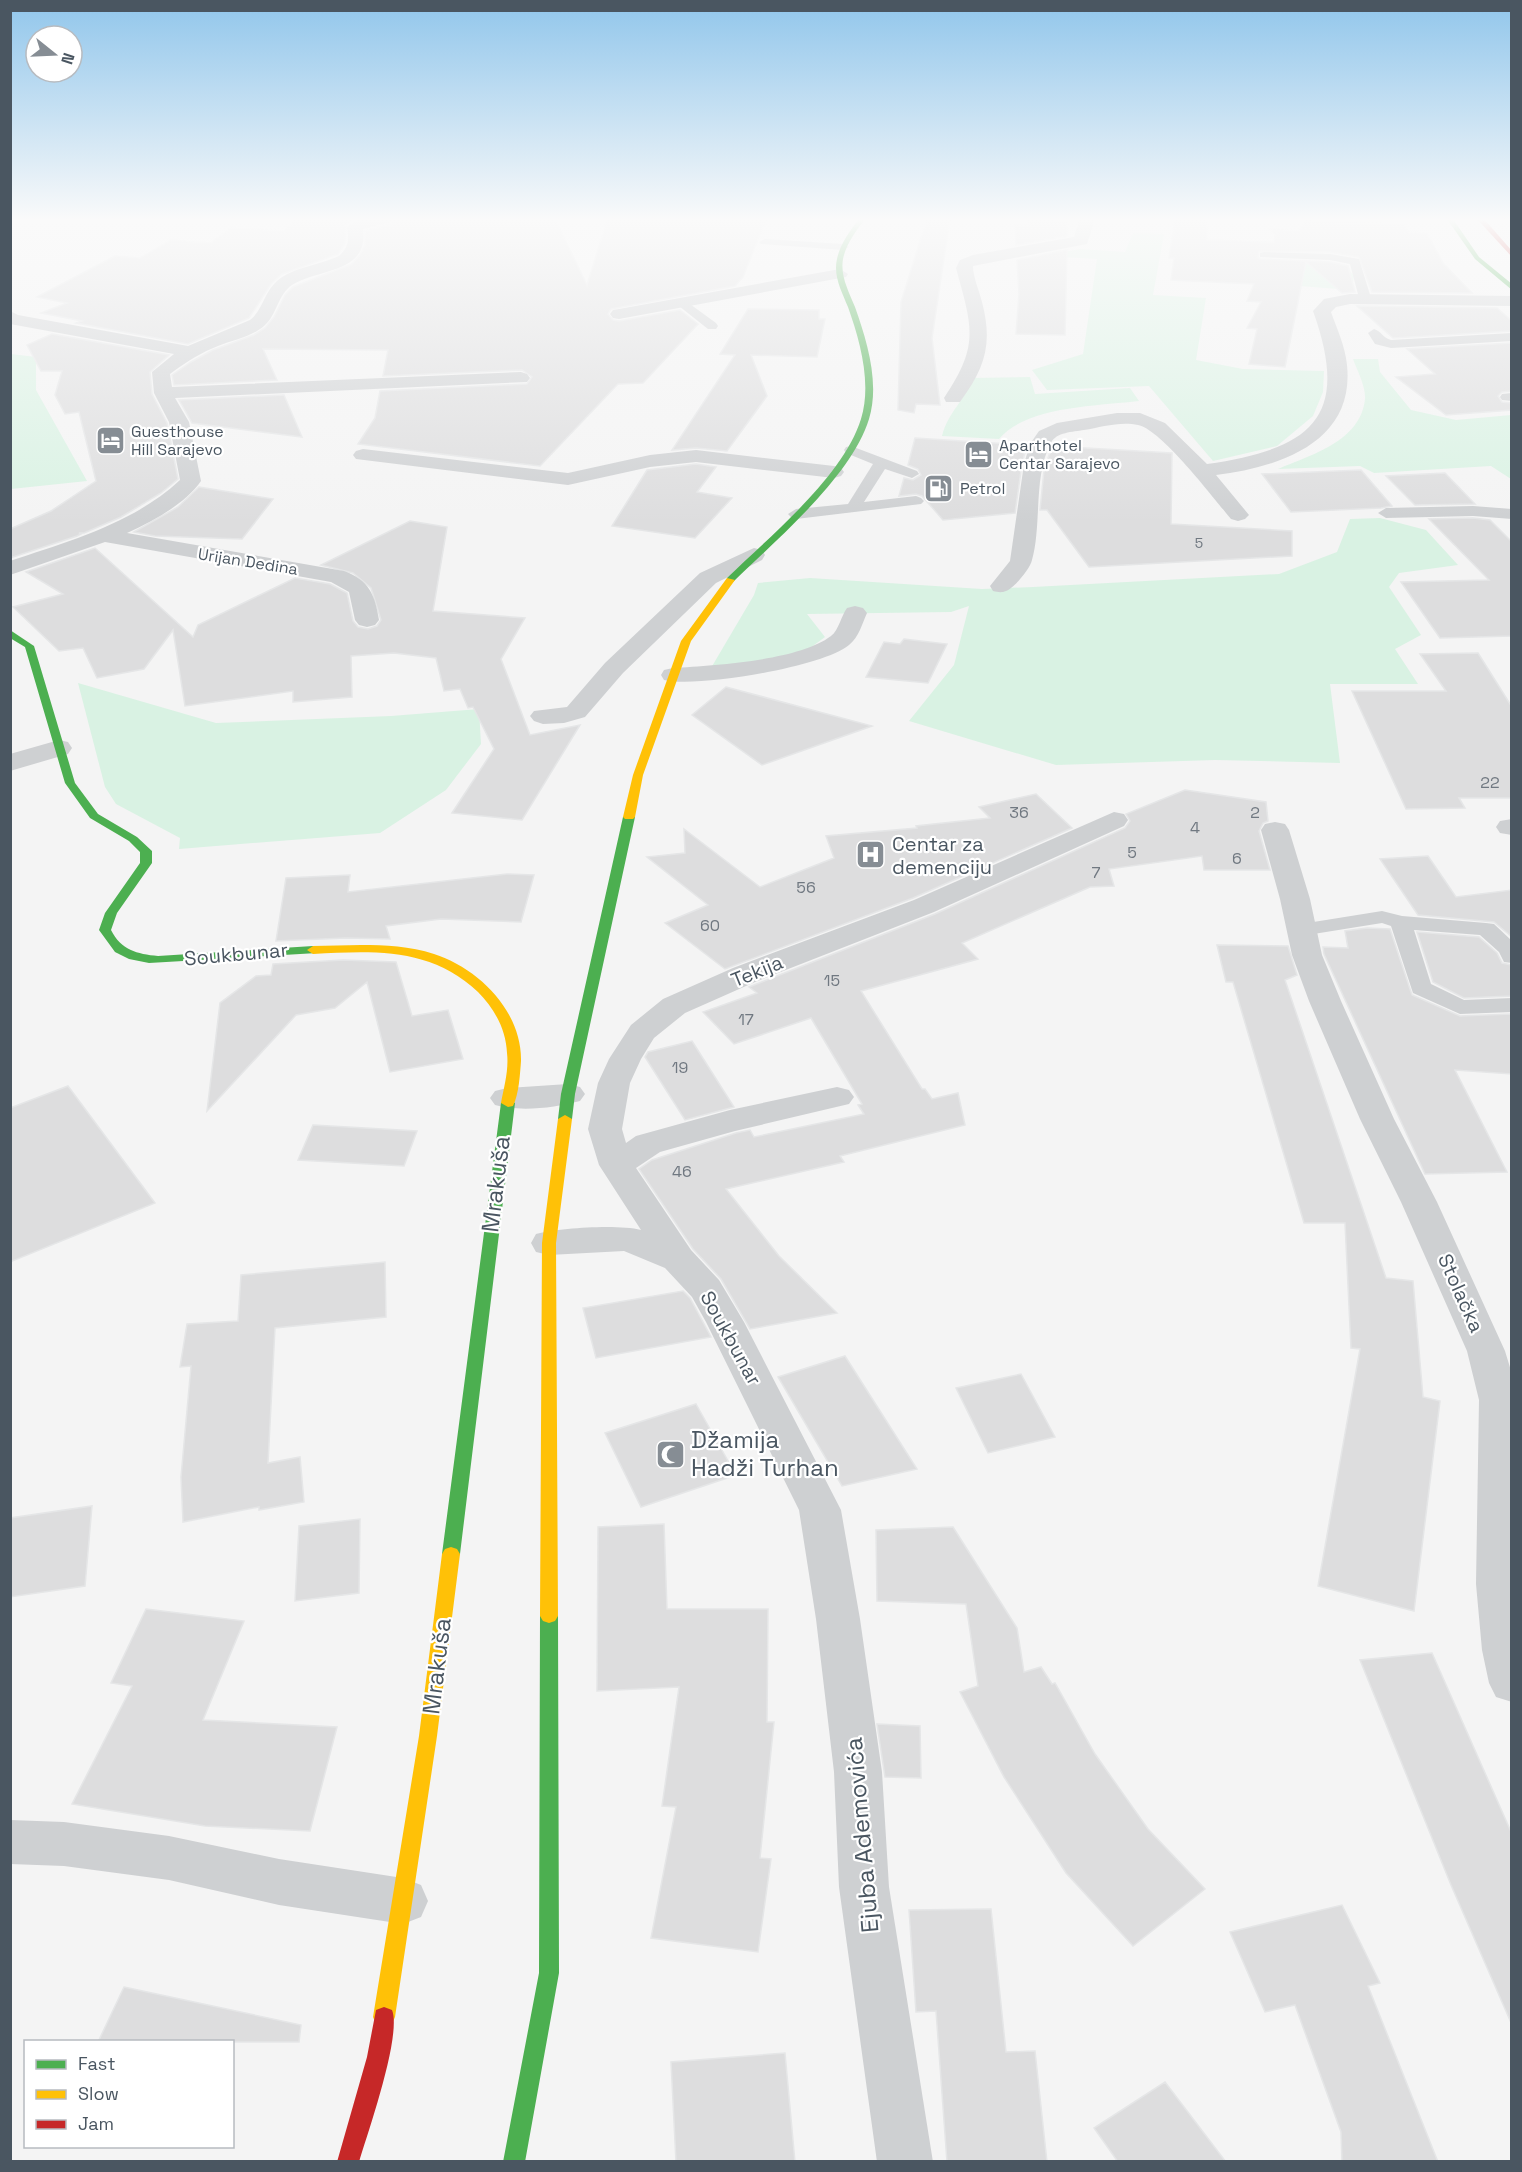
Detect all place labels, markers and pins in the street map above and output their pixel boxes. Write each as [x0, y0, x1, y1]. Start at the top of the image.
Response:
place label: Guesthouse Hill Sarajevo [131, 421, 224, 460]
hotel icon: Guesthouse Hill Sarajevo [94, 424, 126, 456]
place label: Aparthotel Centar Sarajevo [999, 435, 1120, 474]
hotel icon: Aparthotel Centar Sarajevo [962, 438, 994, 470]
fuel station icon: Petrol [923, 472, 955, 504]
place label: Petrol [960, 478, 1005, 499]
place label: Centar za demenciju [892, 831, 992, 880]
hospital icon: Centar za demenciju [855, 839, 887, 871]
place label: Džamija Hadži Turhan [691, 1424, 839, 1483]
mosque icon: Džamija Hadži Turhan [654, 1438, 686, 1470]

